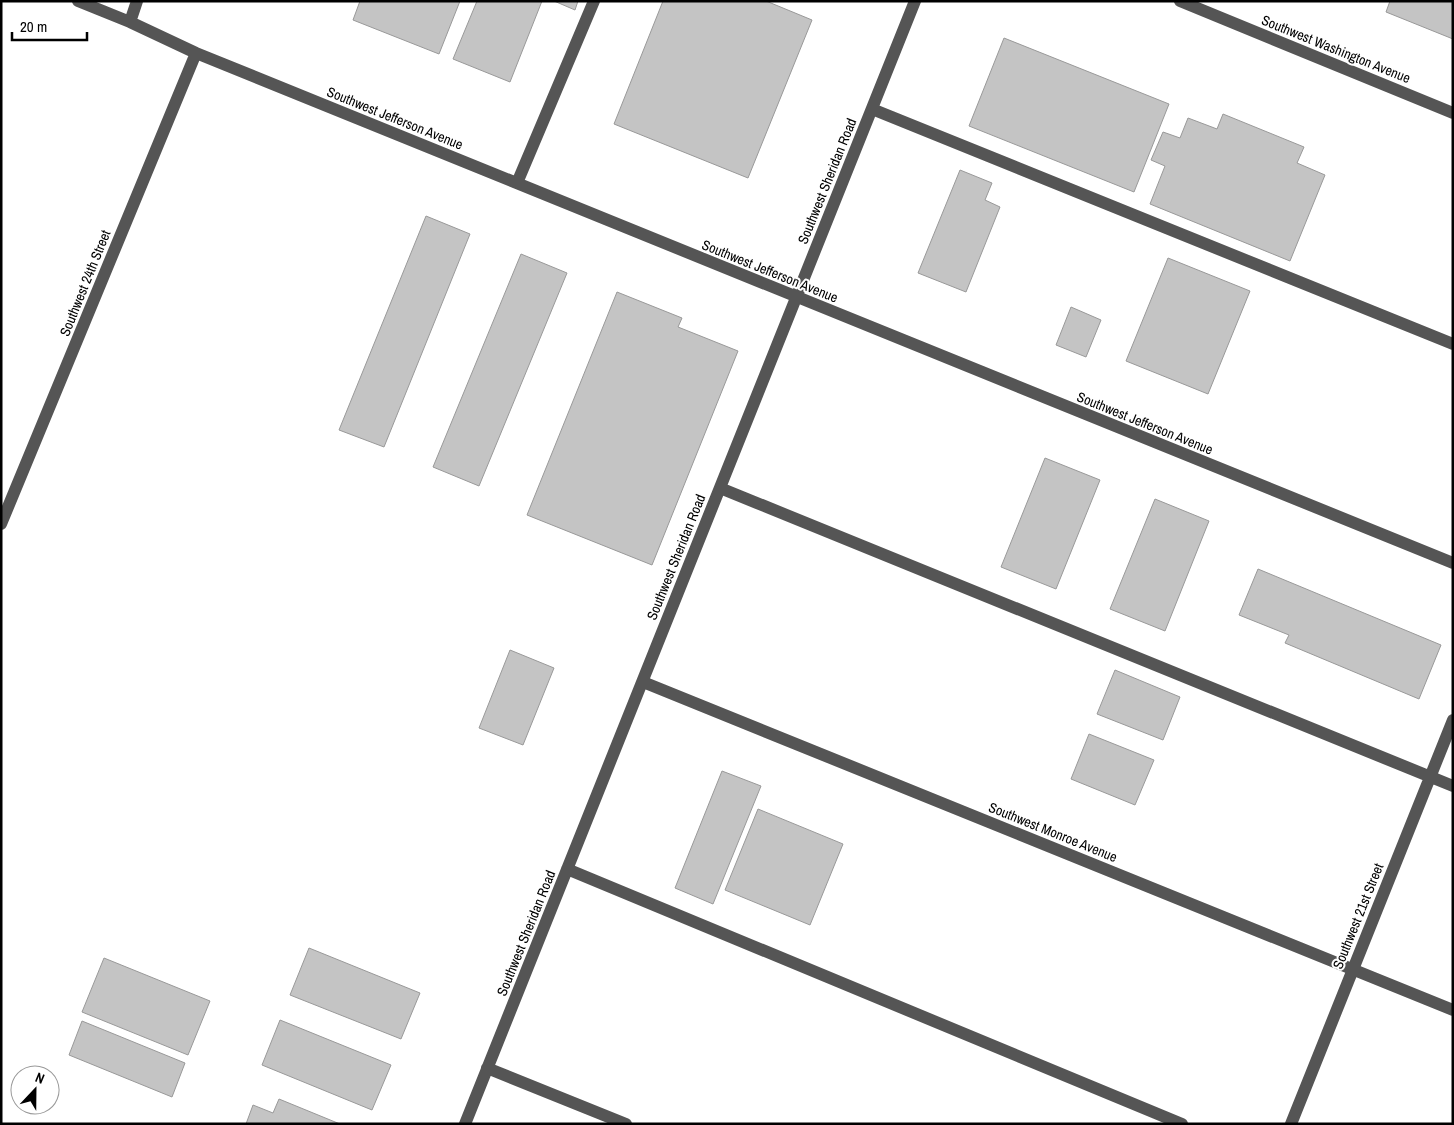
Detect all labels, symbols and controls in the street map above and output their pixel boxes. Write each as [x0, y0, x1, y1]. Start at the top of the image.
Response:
scale bar [12, 10, 88, 42]
street label: Southwest Washington Avenue [1259, 11, 1413, 87]
text: 20 m [20, 16, 47, 37]
street label: Southwest Jefferson Avenue [324, 82, 466, 154]
street label: Southwest Sheridan Road [794, 115, 860, 247]
street label: Southwest 24th Street [55, 227, 115, 339]
street label: Southwest Jefferson Avenue [699, 235, 841, 307]
street label: Southwest Jefferson Avenue [1074, 387, 1216, 459]
street label: Southwest Sheridan Road [643, 491, 709, 623]
street label: Southwest Monroe Avenue [986, 798, 1120, 866]
street label: Southwest 21st Street [1329, 861, 1387, 971]
street label: Southwest Sheridan Road [493, 867, 559, 999]
north arrow [10, 1065, 60, 1115]
text: N [33, 1068, 47, 1088]

